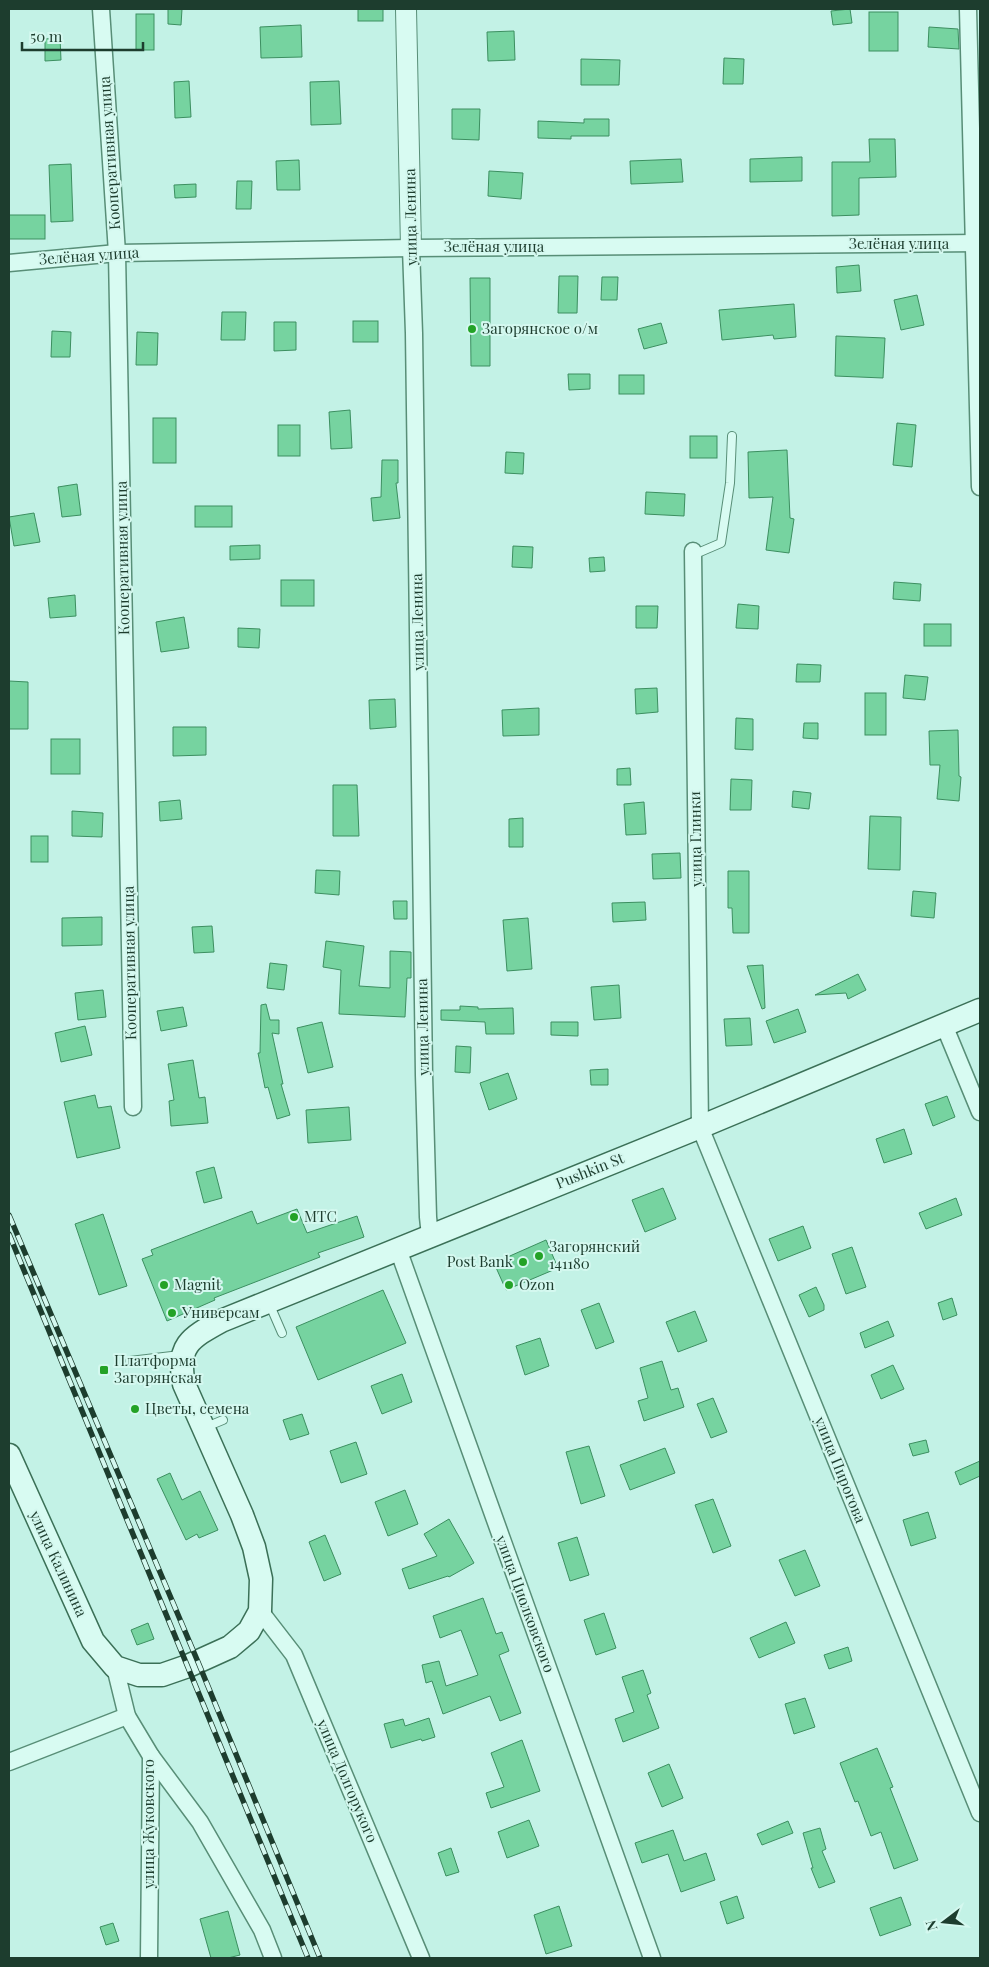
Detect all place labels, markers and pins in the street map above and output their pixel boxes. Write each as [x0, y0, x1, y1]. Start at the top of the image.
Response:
place label: Загорянское о/м [482, 318, 599, 338]
marker: Загорянское о/м [466, 323, 478, 335]
place label: МТС [304, 1206, 337, 1226]
marker: МТС [288, 1211, 300, 1223]
place label: Загорянский 141180 [549, 1236, 640, 1273]
marker: Загорянский 141180 [533, 1250, 545, 1262]
place label: Post Bank [447, 1251, 514, 1271]
marker: Post Bank [517, 1256, 529, 1268]
place label: Magnit [174, 1274, 222, 1294]
place label: Ozon [519, 1274, 554, 1294]
marker: Magnit [158, 1279, 170, 1291]
marker: Ozon [503, 1279, 515, 1291]
place label: Универсам [181, 1302, 260, 1322]
marker: Универсам [166, 1307, 178, 1319]
place label: Платформа Загорянская [114, 1350, 202, 1387]
marker: Платформа Загорянская [98, 1364, 110, 1376]
place label: Цветы, семена [145, 1398, 250, 1418]
marker: Цветы, семена [129, 1403, 141, 1415]

